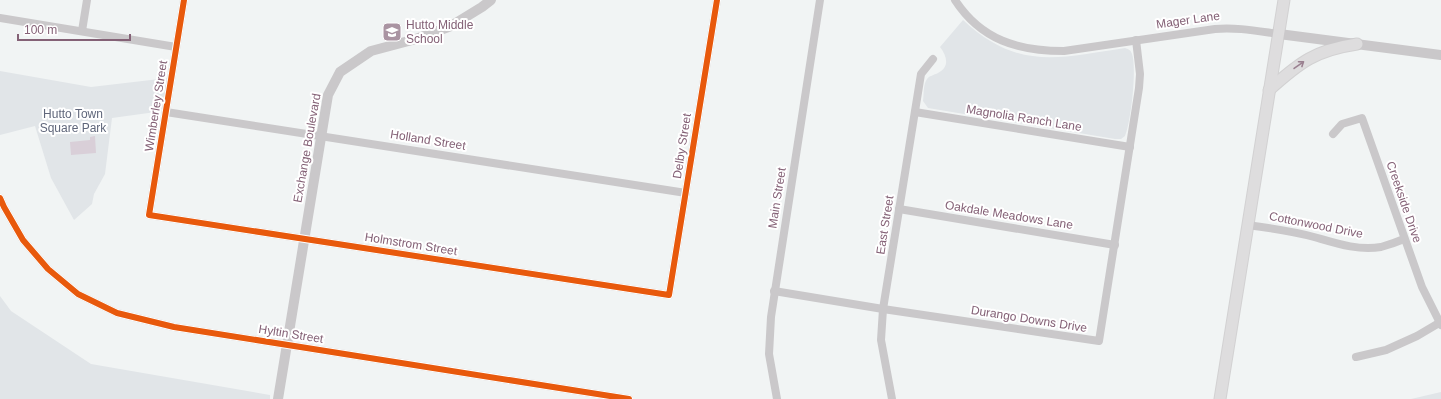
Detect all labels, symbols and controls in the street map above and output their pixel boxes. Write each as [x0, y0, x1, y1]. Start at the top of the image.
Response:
street label: Mager Lane [1155, 9, 1221, 31]
scale bar [18, 16, 130, 42]
place label: Hutto Middle School [406, 18, 474, 46]
school or university icon: Hutto Middle School [381, 21, 403, 43]
text: 100 m [24, 23, 57, 37]
street label: Wimberley Street [142, 59, 170, 153]
one-way arrow [1294, 61, 1305, 69]
street label: Exchange Boulevard [290, 92, 324, 204]
street label: Magnolia Ranch Lane [965, 102, 1083, 134]
park label: Hutto Town Square Park [40, 107, 107, 135]
street label: Delby Street [670, 112, 694, 180]
street label: Holland Street [389, 127, 467, 153]
street label: Creekside Drive [1383, 159, 1425, 245]
street label: Main Street [765, 166, 789, 229]
street label: East Street [873, 194, 897, 255]
street label: Oakdale Meadows Lane [944, 198, 1074, 232]
street label: Cottonwood Drive [1268, 209, 1364, 241]
street label: Holmstrom Street [364, 230, 459, 258]
street label: Durango Downs Drive [970, 303, 1088, 335]
street label: Hyltin Street [258, 322, 325, 346]

